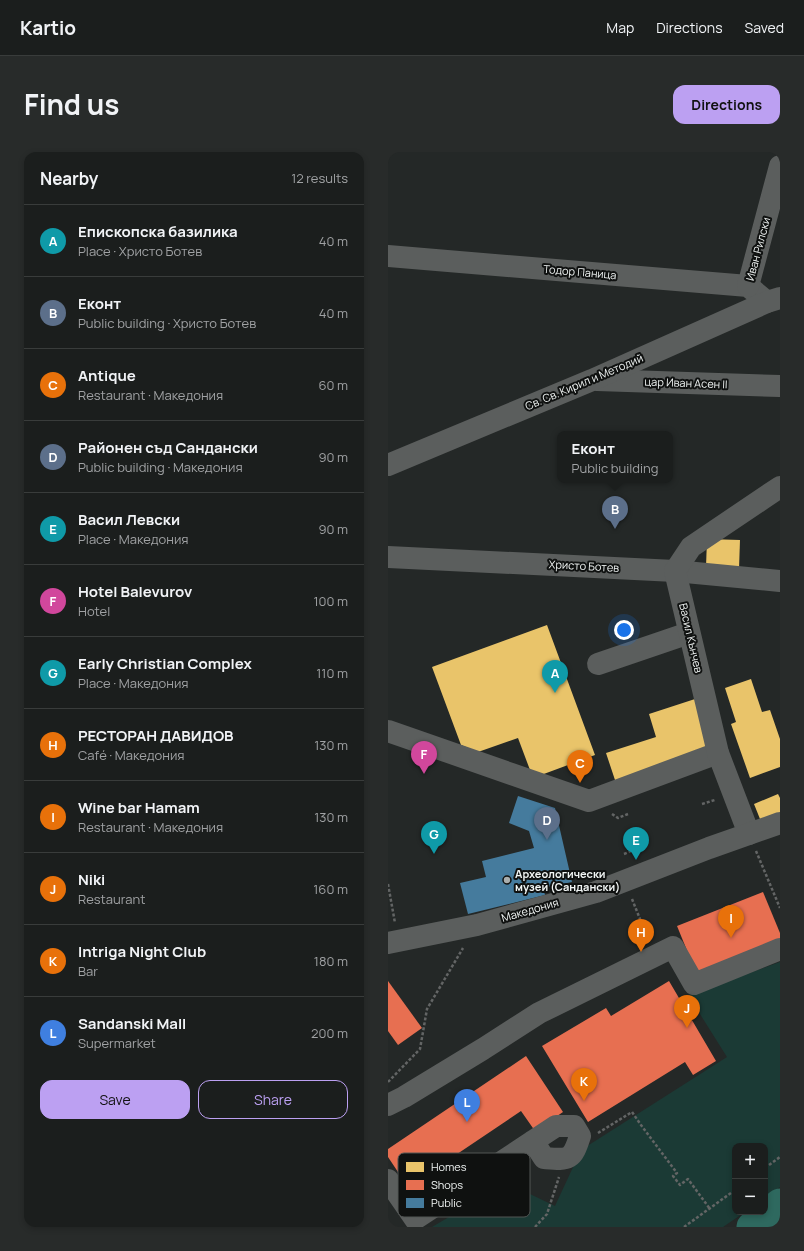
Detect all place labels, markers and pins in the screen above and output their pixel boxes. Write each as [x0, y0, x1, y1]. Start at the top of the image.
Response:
pin: B [602, 496, 628, 529]
pin: A [542, 660, 568, 693]
pin: F [411, 741, 437, 774]
pin: C [567, 750, 593, 783]
pin: D [534, 807, 560, 840]
pin: G [421, 821, 447, 854]
pin: E [623, 827, 649, 860]
place label: Археологически музей (Сандански) [515, 866, 620, 894]
marker: Археологически музей (Сандански) [502, 875, 512, 885]
pin: I [718, 905, 744, 938]
pin: H [628, 919, 654, 952]
pin: J [674, 995, 700, 1028]
pin: K [571, 1068, 597, 1101]
pin: L [454, 1089, 480, 1122]

